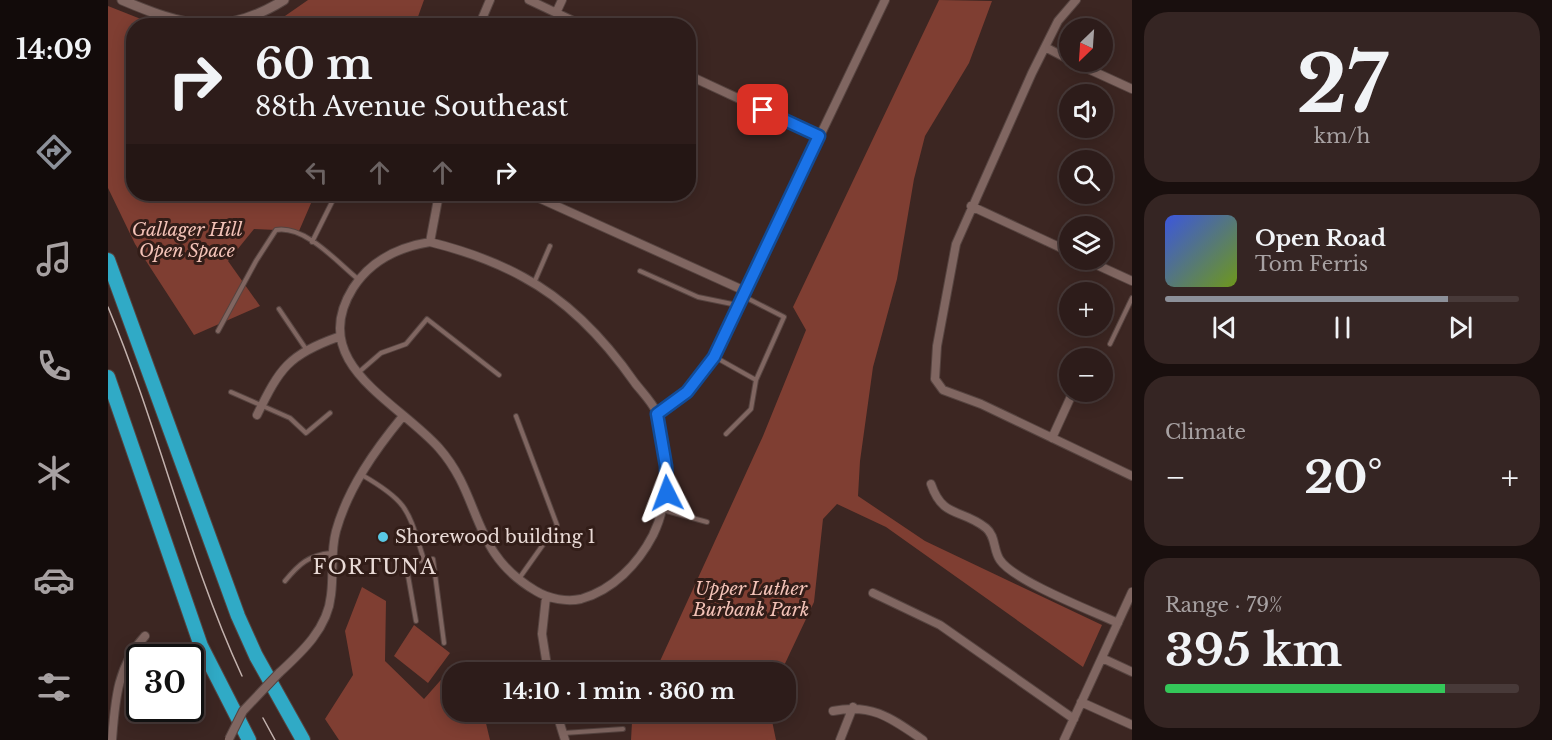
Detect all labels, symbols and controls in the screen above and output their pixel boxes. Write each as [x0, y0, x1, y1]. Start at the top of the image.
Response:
north arrow [1059, 18, 1113, 72]
map controls [1059, 18, 1113, 402]
text: 14:09 [16, 33, 92, 66]
text: 27 [1296, 36, 1388, 133]
text: 60 m [255, 38, 373, 90]
icon: right [156, 42, 234, 120]
pin [737, 84, 788, 135]
button: sound [1059, 84, 1113, 138]
text: 88th Avenue Southeast [255, 90, 569, 123]
icon: arrive [746, 93, 779, 126]
text: km/h [1314, 124, 1370, 148]
icon: directions [33, 131, 75, 173]
button: search [1059, 150, 1113, 204]
icon: left [300, 156, 333, 189]
icon: ahead [363, 156, 396, 189]
icon: ahead [426, 156, 459, 189]
icon: right [489, 156, 522, 189]
button: layers [1059, 216, 1113, 270]
park label: Gallager Hill Open Space [132, 219, 243, 262]
text: Open Road [1255, 225, 1386, 252]
icon: music [33, 238, 75, 280]
text: Tom Ferris [1255, 252, 1368, 276]
button: + [1059, 282, 1113, 336]
icon: previous [1208, 311, 1241, 344]
icon: pause [1326, 311, 1359, 344]
icon: next [1444, 311, 1477, 344]
icon: phone [33, 345, 75, 387]
button: − [1059, 348, 1113, 402]
text: Climate [1165, 420, 1246, 444]
text: 20° [1304, 449, 1383, 505]
icon: climate [33, 452, 75, 494]
text: − [1165, 457, 1186, 498]
text: + [1501, 457, 1519, 498]
position arrow [635, 461, 699, 525]
place label: Shorewood building 1 [395, 526, 595, 548]
marker: Shorewood building 1 [376, 530, 390, 544]
district label: FORTUNA [313, 555, 437, 579]
icon: car [33, 559, 75, 601]
park label: Upper Luther Burbank Park [692, 578, 809, 621]
text: Range · 79% [1165, 593, 1282, 617]
text: 395 km [1165, 622, 1342, 678]
speed limit sign: 30 [126, 644, 204, 722]
icon: filters [33, 666, 75, 708]
text: 14:10 · 1 min · 360 m [503, 678, 735, 705]

